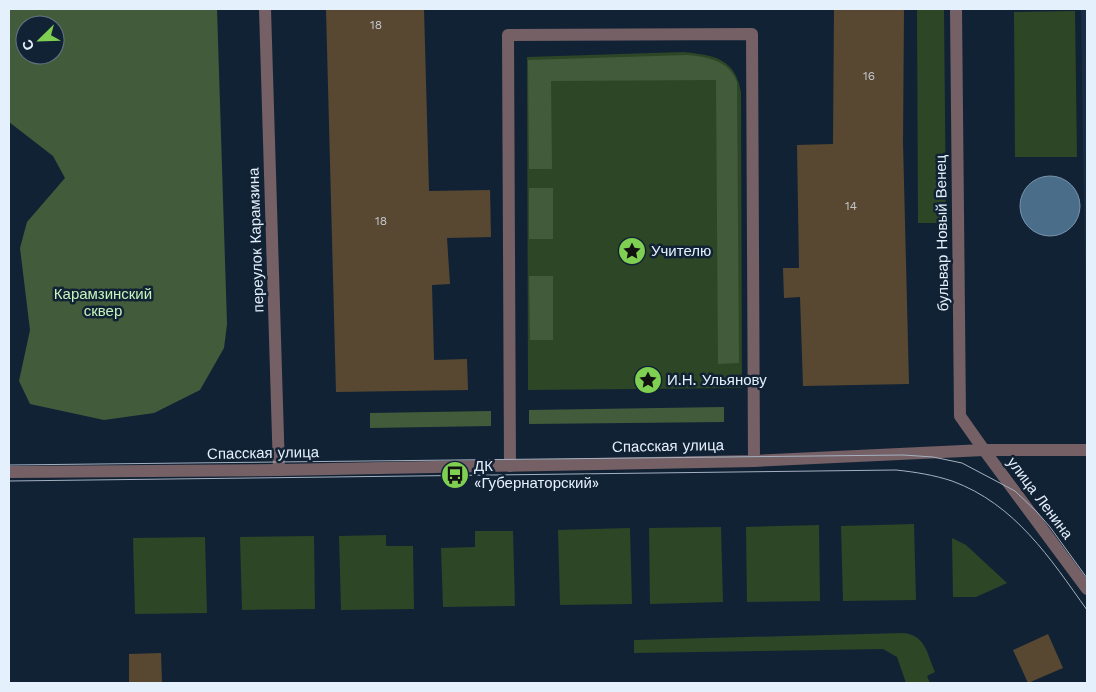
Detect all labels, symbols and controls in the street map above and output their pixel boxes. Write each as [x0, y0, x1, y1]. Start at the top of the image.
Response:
north arrow [15, 15, 65, 65]
house number: 18 [370, 18, 382, 32]
text: С [19, 37, 37, 53]
house number: 16 [863, 69, 875, 83]
street label: бульвар Новый Венец [932, 154, 952, 311]
street label: переулок Карамзина [244, 167, 268, 313]
house number: 14 [845, 199, 857, 213]
house number: 18 [375, 214, 387, 228]
place icon: Учителю [617, 236, 647, 266]
place label: Учителю [651, 242, 711, 260]
park label: Карамзинский сквер [54, 285, 152, 320]
place icon: И.Н. Ульянову [633, 365, 663, 395]
place label: И.Н. Ульянову [667, 371, 767, 389]
street label: Спасская улица [612, 436, 725, 456]
street label: Спасская улица [207, 443, 320, 463]
street label: улица Ленина [1003, 454, 1077, 543]
place label: ДК «Губернаторский» [474, 457, 599, 492]
bus stop icon: ДК «Губернаторский» [440, 460, 470, 490]

